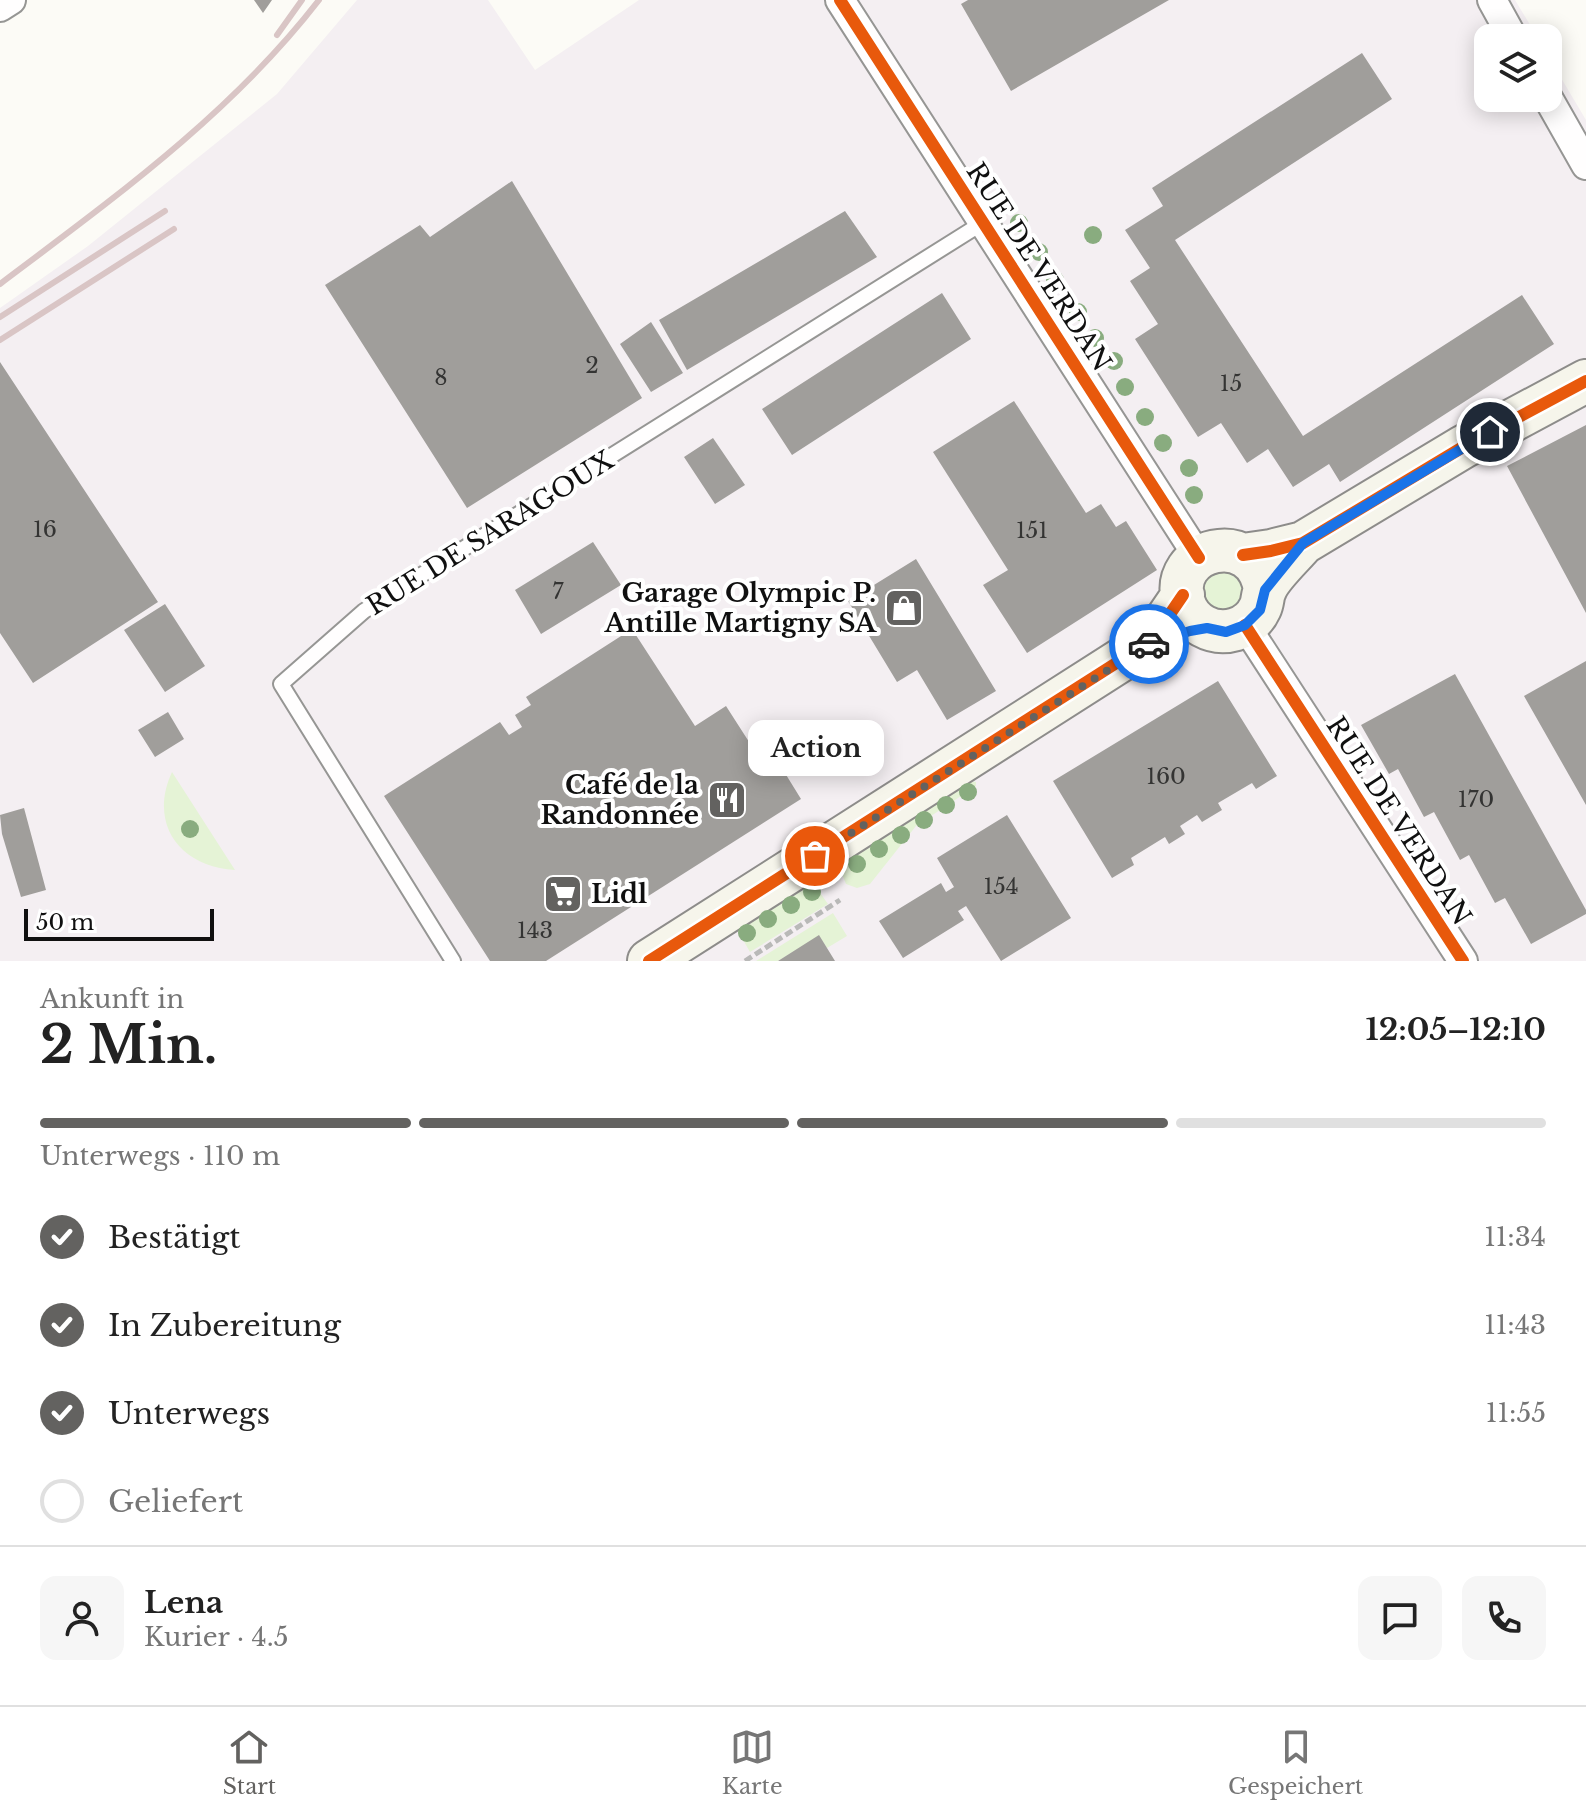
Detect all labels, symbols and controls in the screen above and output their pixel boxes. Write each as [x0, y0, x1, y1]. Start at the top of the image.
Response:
map controls [1474, 24, 1562, 112]
button: layers [1474, 24, 1562, 112]
street label: RUE DE VERDAN [960, 157, 1118, 377]
house number: 2 [585, 352, 599, 379]
house number: 8 [434, 364, 448, 391]
house number: 15 [1220, 370, 1242, 397]
pin [1456, 398, 1524, 466]
icon: home [1468, 410, 1512, 454]
street label: RUE DE SARAGOUX [361, 444, 620, 622]
house number: 16 [33, 516, 57, 543]
house number: 151 [1016, 517, 1048, 544]
place label: Garage Olympic P. Antille Martigny SA [603, 577, 877, 639]
house number: 7 [552, 578, 564, 605]
shop icon: Garage Olympic P. Antille Martigny SA [883, 587, 925, 629]
courier [1109, 604, 1189, 684]
icon: car [1127, 622, 1171, 666]
street label: RUE DE VERDAN [1320, 711, 1478, 931]
callout: Action [747, 720, 883, 776]
text: Action [771, 732, 861, 764]
house number: 160 [1146, 763, 1186, 790]
place label: Café de la Randonnée [541, 769, 699, 831]
restaurant icon: Café de la Randonnée [706, 779, 748, 821]
house number: 170 [1458, 786, 1494, 813]
pin [781, 822, 849, 890]
icon: bag [793, 834, 837, 878]
supermarket icon: Lidl [542, 873, 584, 915]
house number: 154 [983, 873, 1019, 900]
place label: Lidl [591, 878, 647, 910]
scale bar [24, 905, 214, 941]
text: 50 m [36, 909, 94, 936]
house number: 143 [517, 917, 553, 944]
text: Ankunft in [40, 983, 184, 1015]
text: 12:05–12:10 [1366, 1011, 1546, 1048]
text: 2 Min. [40, 1013, 217, 1077]
text: Unterwegs · 110 m [40, 1140, 280, 1172]
icon: check [40, 1215, 84, 1259]
text: Bestätigt [108, 1219, 241, 1256]
text: 11:34 [1484, 1221, 1546, 1253]
icon: check [40, 1303, 84, 1347]
text: In Zubereitung [108, 1307, 341, 1344]
text: 11:43 [1484, 1309, 1546, 1341]
icon: check [40, 1391, 84, 1435]
text: Unterwegs [108, 1395, 270, 1432]
text: 11:55 [1486, 1397, 1546, 1429]
text: Geliefert [108, 1483, 243, 1520]
button: person [40, 1576, 124, 1660]
button: chat [1358, 1576, 1442, 1660]
button: phone [1462, 1576, 1546, 1660]
text: Lena [144, 1584, 223, 1621]
text: Kurier · 4.5 [144, 1621, 288, 1653]
tab: Start [223, 1725, 276, 1800]
tab: Karte [722, 1725, 783, 1800]
tab: Gespeichert [1228, 1725, 1363, 1800]

